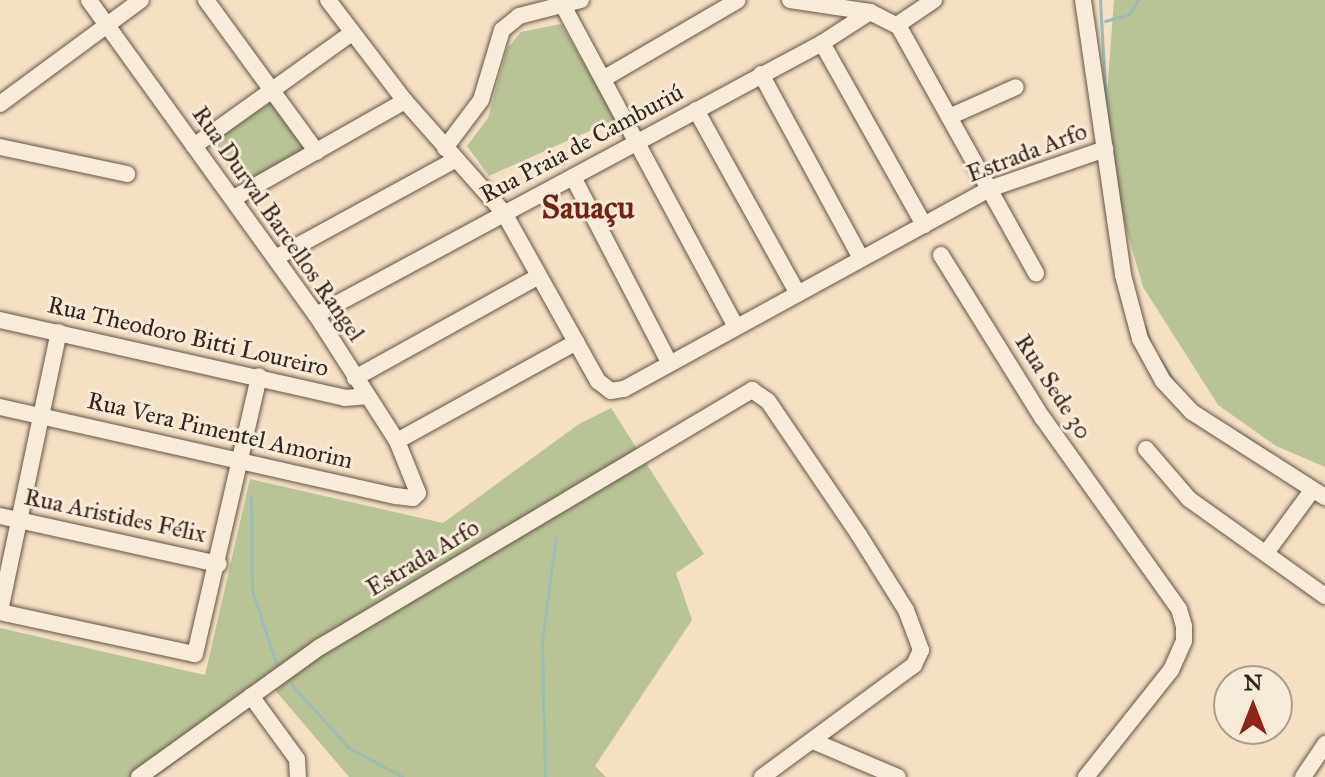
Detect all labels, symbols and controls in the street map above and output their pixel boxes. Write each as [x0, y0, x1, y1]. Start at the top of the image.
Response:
street label: Rua Praia de Camburiú [476, 78, 688, 210]
street label: Rua Durval Barcellos Rangel [186, 101, 370, 347]
street label: Estrada Arfo [963, 117, 1091, 189]
district label: Sauaçu [541, 189, 635, 227]
street label: Rua Theodoro Bitti Loureiro [45, 291, 331, 383]
street label: Rua Sede 30 [1008, 329, 1098, 445]
street label: Rua Vera Pimentel Amorim [84, 386, 356, 476]
street label: Rua Aristides Félix [21, 483, 209, 549]
street label: Estrada Arfo [361, 513, 485, 603]
north arrow [1213, 665, 1293, 745]
text: N [1244, 669, 1262, 696]

